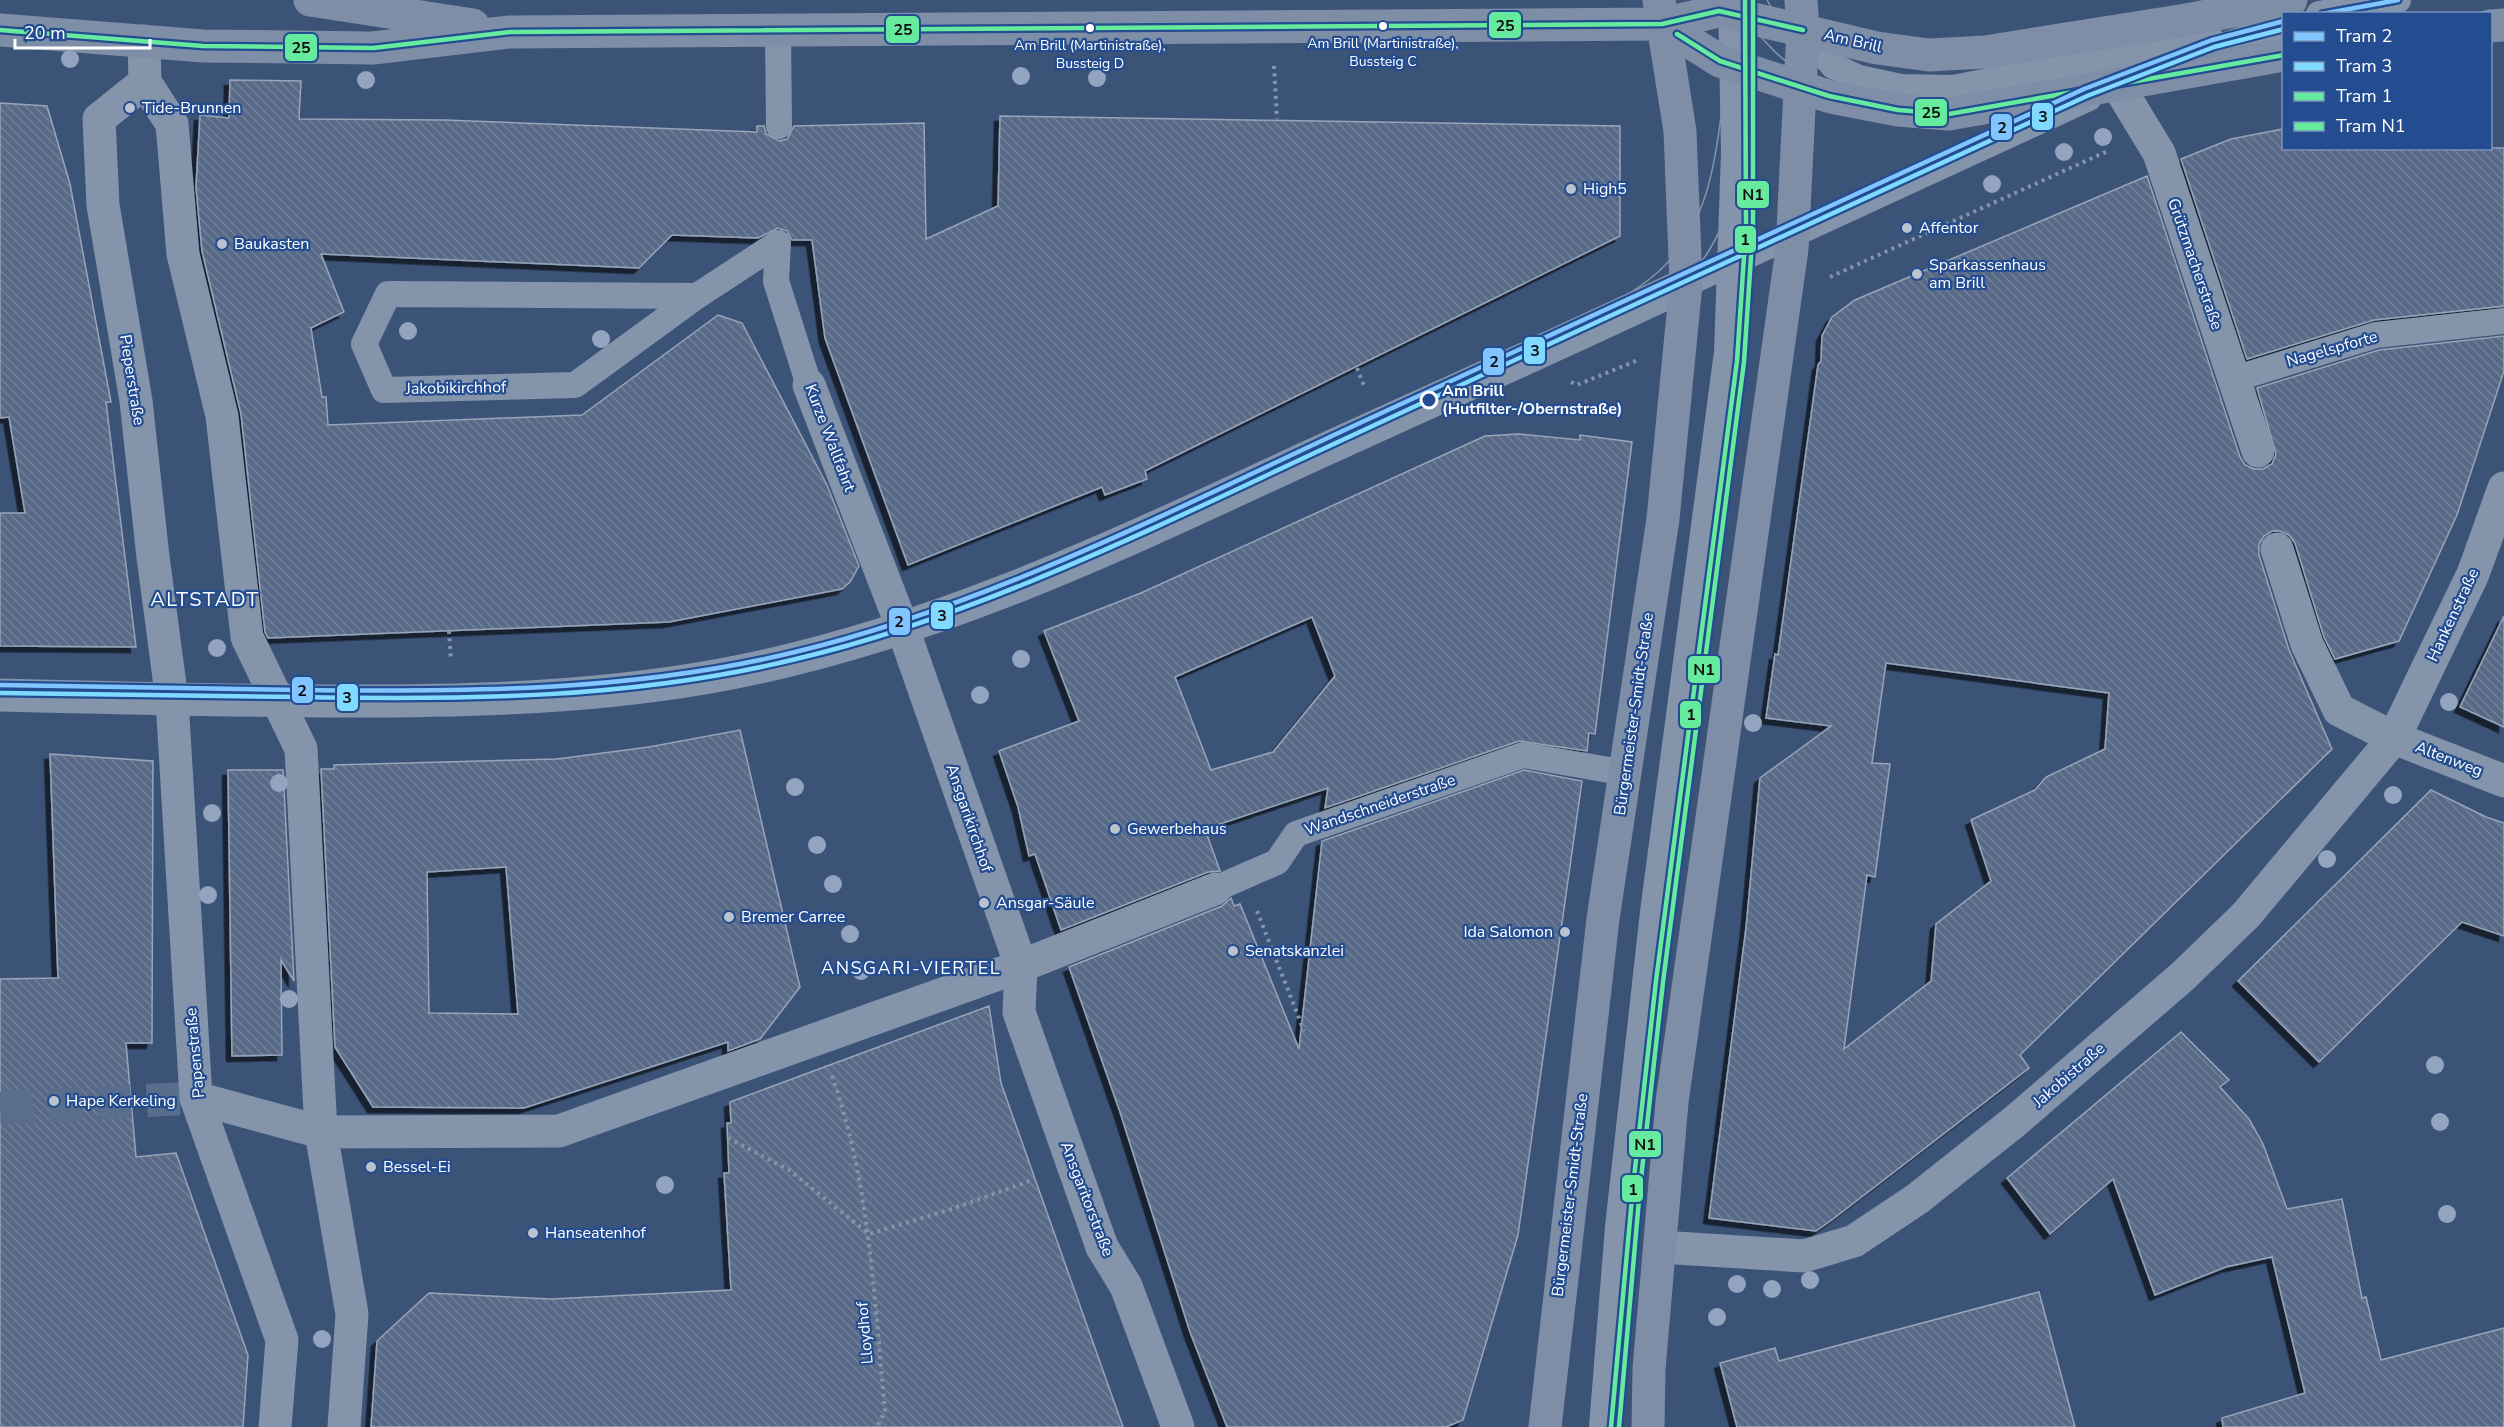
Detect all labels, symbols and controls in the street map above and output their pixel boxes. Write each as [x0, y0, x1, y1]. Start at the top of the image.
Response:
line badge: 25 [1488, 11, 1522, 39]
scale bar [15, 12, 150, 50]
legend [2282, 12, 2492, 150]
line badge: 25 [885, 15, 920, 44]
text: 25 [1495, 15, 1515, 37]
text: 25 [893, 19, 913, 41]
marker: Am Brill (Martinistraße), Bussteig C [1377, 20, 1389, 32]
text: 20 m [24, 21, 66, 45]
marker: Am Brill (Martinistraße), Bussteig D [1084, 22, 1096, 34]
street label: Am Brill [1822, 24, 1885, 58]
text: Tram 2 [2336, 24, 2392, 48]
line badge: 25 [284, 33, 318, 62]
place label: Am Brill (Martinistraße), Bussteig C [1307, 34, 1459, 71]
place label: Am Brill (Martinistraße), Bussteig D [1014, 36, 1166, 73]
text: 25 [291, 37, 311, 59]
text: Tram 3 [2336, 54, 2392, 78]
text: Tram 1 [2336, 84, 2392, 108]
place label: Tide-Brunnen [142, 97, 241, 119]
line badge: 25 [1914, 98, 1948, 127]
marker: Tide-Brunnen [123, 101, 137, 115]
text: 25 [1921, 102, 1941, 124]
line badge: 3 [2031, 102, 2054, 131]
text: 3 [2038, 106, 2048, 128]
line badge: 2 [1990, 113, 2013, 141]
text: Tram N1 [2336, 114, 2406, 138]
text: 2 [1997, 117, 2007, 139]
place label: High5 [1583, 178, 1627, 200]
line badge: N1 [1736, 180, 1770, 209]
marker: High5 [1564, 182, 1578, 196]
text: N1 [1742, 184, 1764, 206]
street label: Grützmacherstraße [2162, 195, 2228, 333]
place label: Affentor [1919, 217, 1979, 239]
marker: Affentor [1900, 221, 1914, 235]
line badge: 1 [1734, 225, 1757, 254]
text: 1 [1740, 229, 1750, 251]
place label: Baukasten [234, 233, 309, 255]
marker: Baukasten [215, 237, 229, 251]
place label: Sparkassenhaus am Brill [1929, 254, 2046, 294]
marker: Sparkassenhaus am Brill [1910, 267, 1924, 281]
street label: Nagelspforte [2284, 325, 2380, 373]
street label: Pieperstraße [114, 333, 150, 427]
line badge: 3 [1523, 336, 1546, 365]
text: 3 [1530, 340, 1540, 362]
line badge: 2 [1482, 347, 1505, 376]
text: 2 [1489, 351, 1499, 373]
street label: Jakobikirchhof [405, 376, 507, 400]
place label: Am Brill (Hutfilter-/Obernstraße) [1442, 380, 1623, 420]
street label: Kurze Wallfahrt [799, 381, 861, 495]
marker: Am Brill (Hutfilter-/Obernstraße) [1420, 391, 1438, 409]
street label: Hankenstraße [2422, 565, 2484, 665]
district label: ALTSTADT [150, 586, 260, 613]
line badge: 3 [930, 601, 954, 630]
text: 3 [937, 605, 947, 627]
line badge: 2 [888, 607, 911, 636]
text: 2 [894, 611, 904, 633]
street label: Bürgermeister-Smidt-Straße [1609, 611, 1659, 817]
line badge: N1 [1687, 655, 1721, 684]
text: N1 [1693, 659, 1715, 681]
line badge: 2 [291, 676, 314, 704]
text: 2 [297, 680, 307, 702]
line badge: 3 [336, 683, 359, 712]
text: 3 [342, 687, 352, 709]
line badge: 1 [1679, 700, 1702, 729]
text: 1 [1686, 704, 1696, 726]
street label: Altenweg [2412, 736, 2486, 782]
street label: Ansgarikirchhof [940, 761, 998, 876]
street label: Wandschneiderstraße [1302, 769, 1458, 841]
place label: Gewerbehaus [1127, 818, 1227, 840]
marker: Gewerbehaus [1108, 822, 1122, 836]
place label: Ansgar-Säule [996, 892, 1095, 914]
marker: Ansgar-Säule [977, 896, 991, 910]
place label: Bremer Carree [741, 906, 845, 928]
marker: Bremer Carree [722, 910, 736, 924]
place label: Ida Salomon [1463, 921, 1553, 943]
marker: Ida Salomon [1558, 925, 1572, 939]
place label: Senatskanzlei [1245, 940, 1344, 962]
marker: Senatskanzlei [1226, 944, 1240, 958]
district label: ANSGARI-VIERTEL [821, 956, 1001, 980]
street label: Papenstraße [180, 1007, 210, 1099]
street label: Jakobistraße [2027, 1037, 2110, 1113]
place label: Hape Kerkeling [66, 1090, 176, 1112]
street label: Bürgermeister-Smidt-Straße [1547, 1092, 1593, 1298]
marker: Hape Kerkeling [47, 1094, 61, 1108]
line badge: N1 [1628, 1130, 1662, 1158]
text: N1 [1634, 1134, 1656, 1156]
street label: Ansgaritorstraße [1055, 1138, 1119, 1260]
place label: Bessel-Ei [383, 1156, 451, 1178]
marker: Bessel-Ei [364, 1160, 378, 1174]
line badge: 1 [1621, 1174, 1644, 1203]
text: 1 [1628, 1179, 1638, 1201]
place label: Hanseatenhof [545, 1222, 646, 1244]
marker: Hanseatenhof [526, 1226, 540, 1240]
street label: Lloydhof [851, 1300, 879, 1365]

